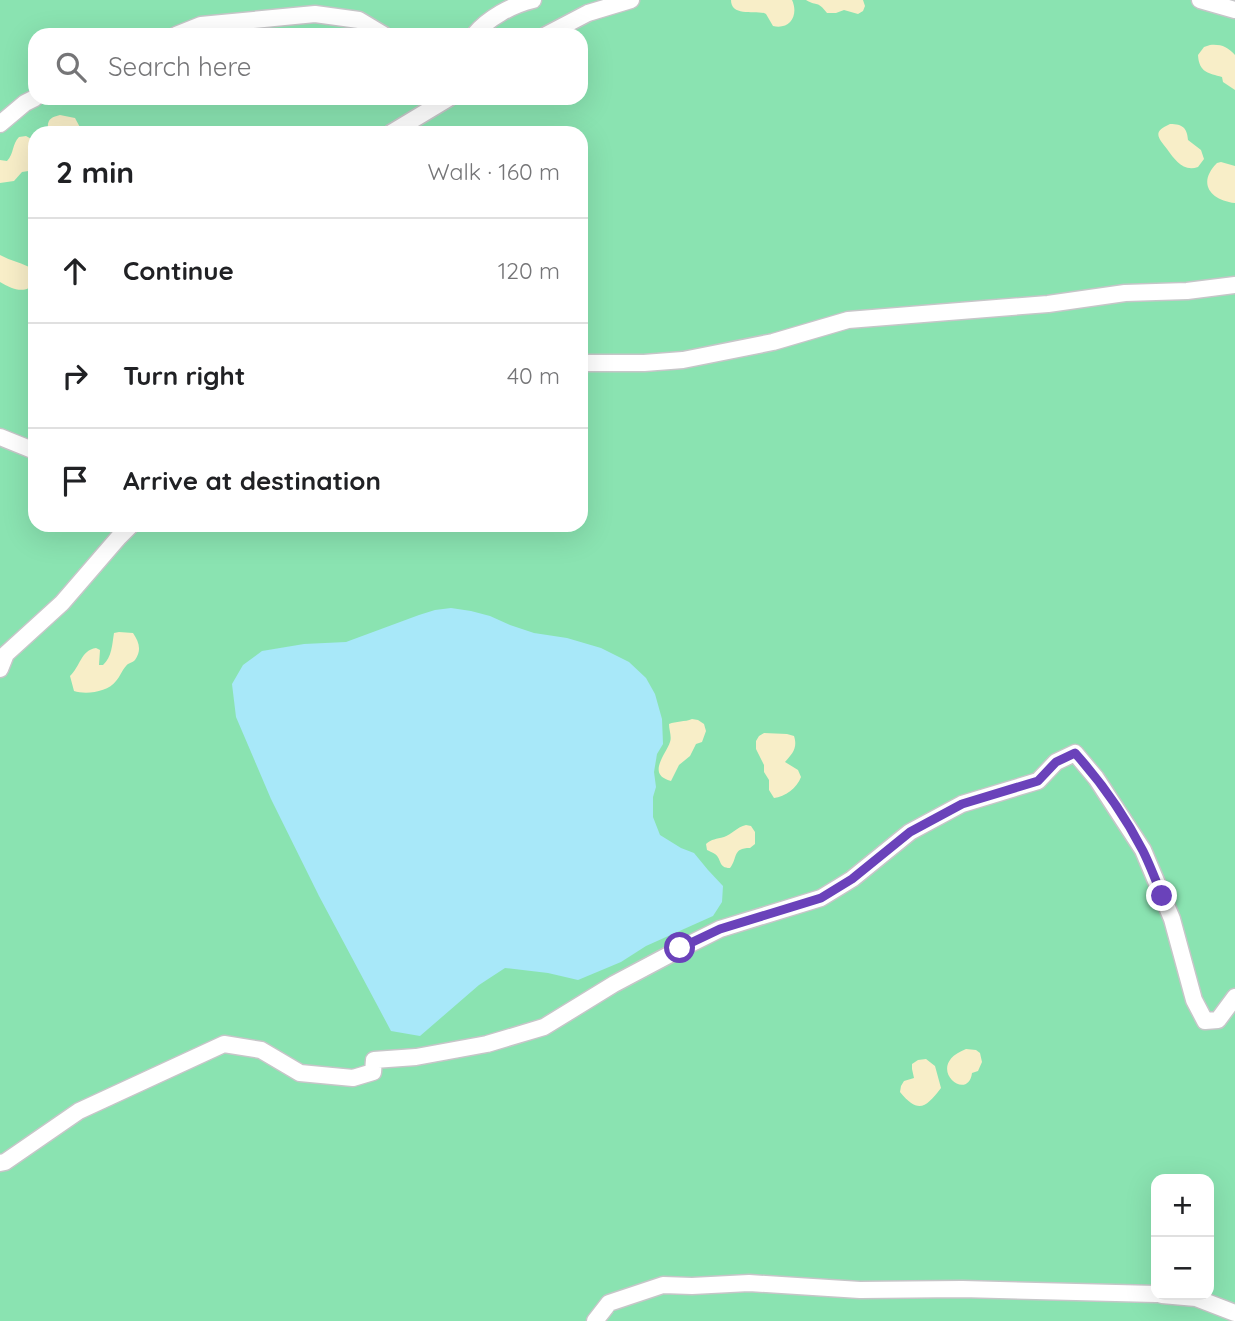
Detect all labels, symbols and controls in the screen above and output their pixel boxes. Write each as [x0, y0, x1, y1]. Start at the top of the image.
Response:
search box [28, 28, 588, 105]
icon: search [52, 48, 90, 86]
text: Search here [108, 50, 252, 83]
text: 2 min [56, 153, 134, 191]
text: Walk · 160 m [428, 157, 560, 186]
icon: ahead [56, 252, 94, 290]
text: Continue [123, 254, 234, 287]
text: 120 m [498, 256, 560, 285]
icon: right [56, 357, 94, 395]
text: Turn right [123, 359, 245, 392]
text: 40 m [507, 361, 560, 390]
icon: arrive [56, 462, 94, 500]
text: Arrive at destination [123, 464, 381, 497]
route end [1146, 880, 1177, 911]
route start [664, 932, 695, 963]
map controls [1151, 1174, 1214, 1300]
button: + [1151, 1174, 1214, 1237]
button: − [1151, 1237, 1214, 1300]

